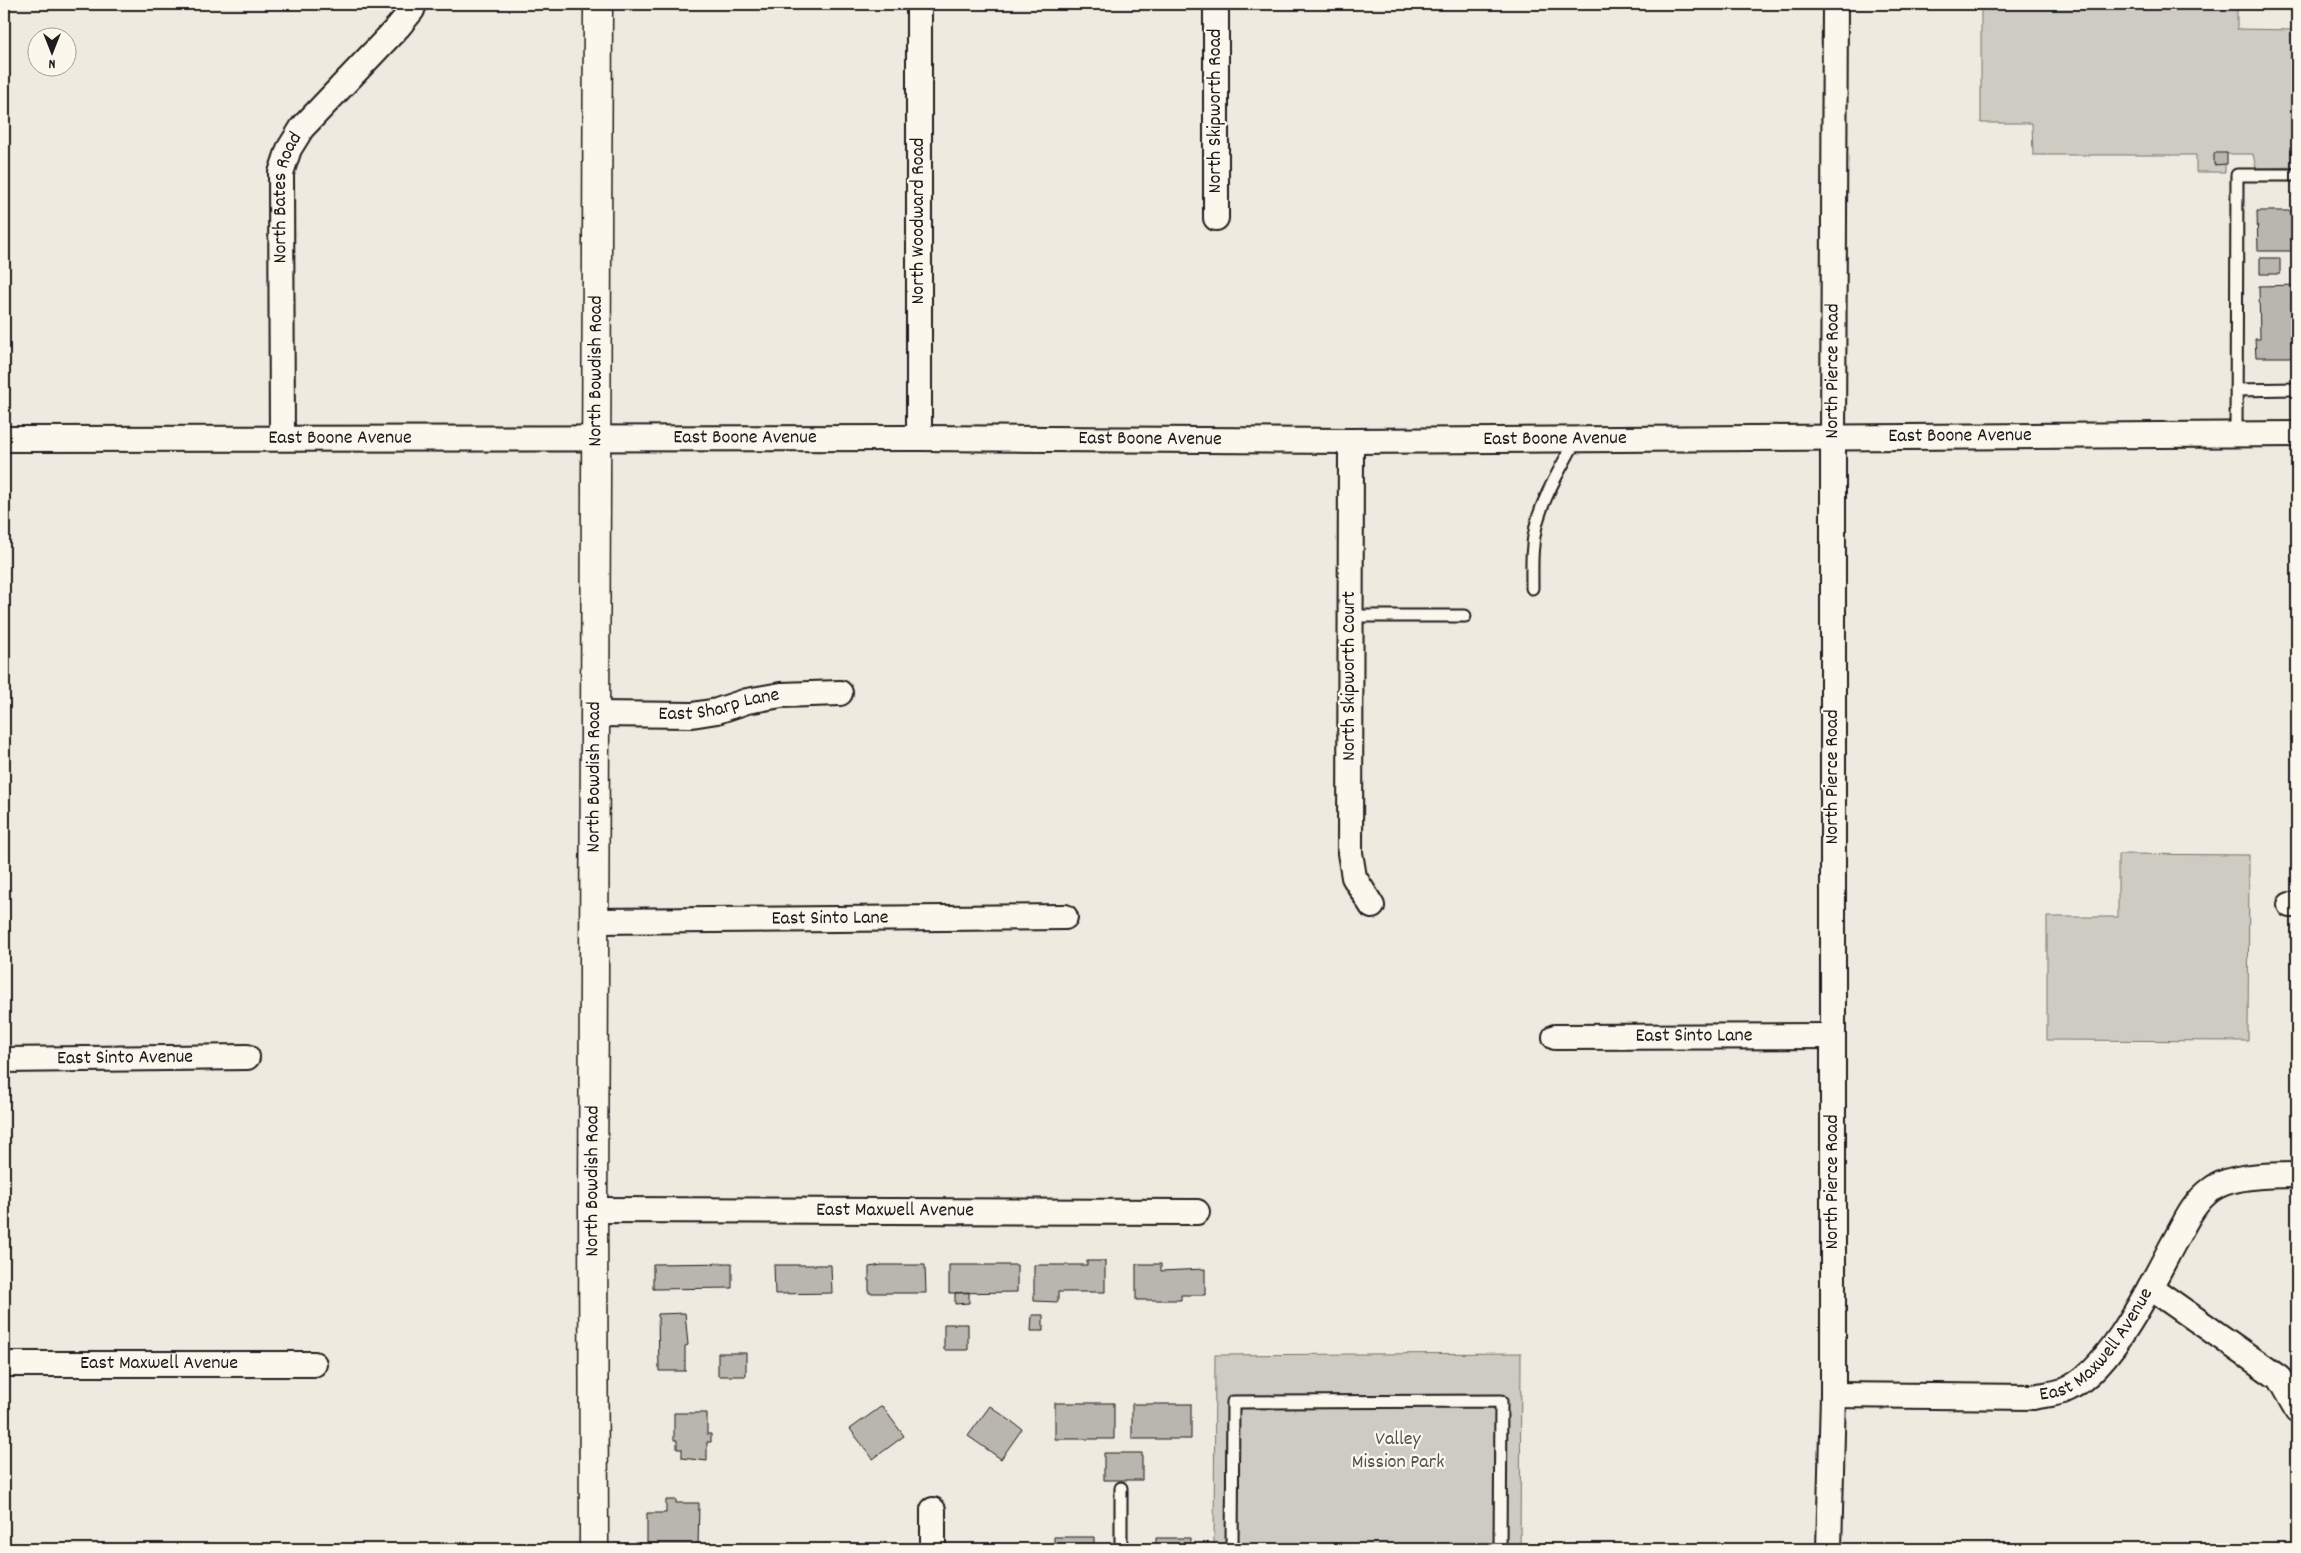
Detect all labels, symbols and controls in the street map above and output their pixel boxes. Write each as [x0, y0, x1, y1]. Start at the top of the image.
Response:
north arrow [28, 28, 78, 78]
street label: North Skipworth Road [1202, 29, 1230, 193]
text: N [48, 53, 55, 73]
street label: North Bates Road [267, 127, 310, 264]
street label: North Woodward Road [905, 137, 933, 305]
street label: North Bowdish Road [582, 295, 611, 447]
street label: North Pierce Road [1819, 303, 1848, 439]
street label: East Boone Avenue [1888, 422, 2032, 451]
street label: East Boone Avenue [673, 424, 817, 452]
street label: East Boone Avenue [268, 425, 412, 453]
street label: East Boone Avenue [1078, 425, 1222, 454]
street label: East Boone Avenue [1483, 425, 1627, 454]
street label: North Skipworth Court [1336, 591, 1364, 761]
street label: East Sharp Lane [658, 682, 782, 729]
street label: North Bowdish Road [580, 701, 609, 853]
street label: North Pierce Road [1819, 709, 1847, 845]
street label: East Sinto Lane [771, 905, 889, 933]
street label: East Sinto Lane [1635, 1022, 1753, 1051]
street label: East Sinto Avenue [57, 1044, 193, 1073]
street label: North Bowdish Road [579, 1105, 607, 1257]
street label: North Pierce Road [1819, 1114, 1847, 1250]
street label: East Maxwell Avenue [816, 1197, 974, 1225]
street label: East Maxwell Avenue [2037, 1283, 2161, 1410]
street label: East Maxwell Avenue [80, 1350, 238, 1378]
park label: Valley Mission Park [1352, 1426, 1444, 1477]

